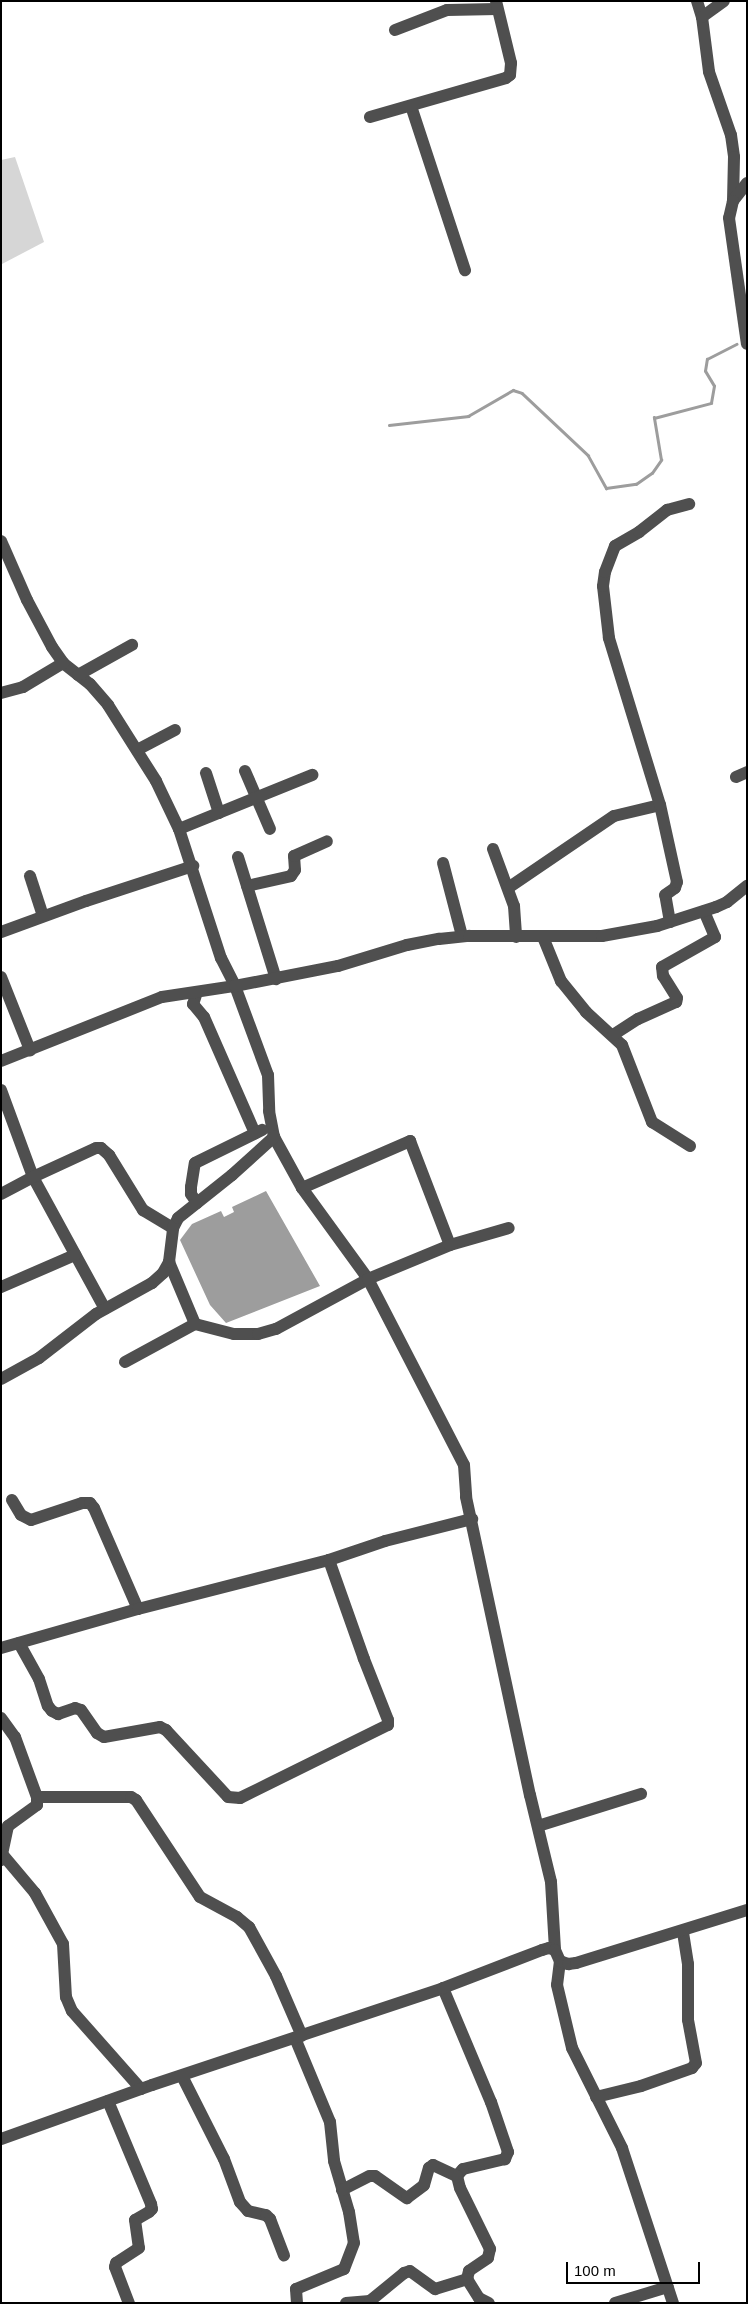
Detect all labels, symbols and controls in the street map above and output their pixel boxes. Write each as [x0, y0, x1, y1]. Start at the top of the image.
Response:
scale bar [568, 2252, 702, 2284]
text: 100 m [574, 2262, 616, 2279]

